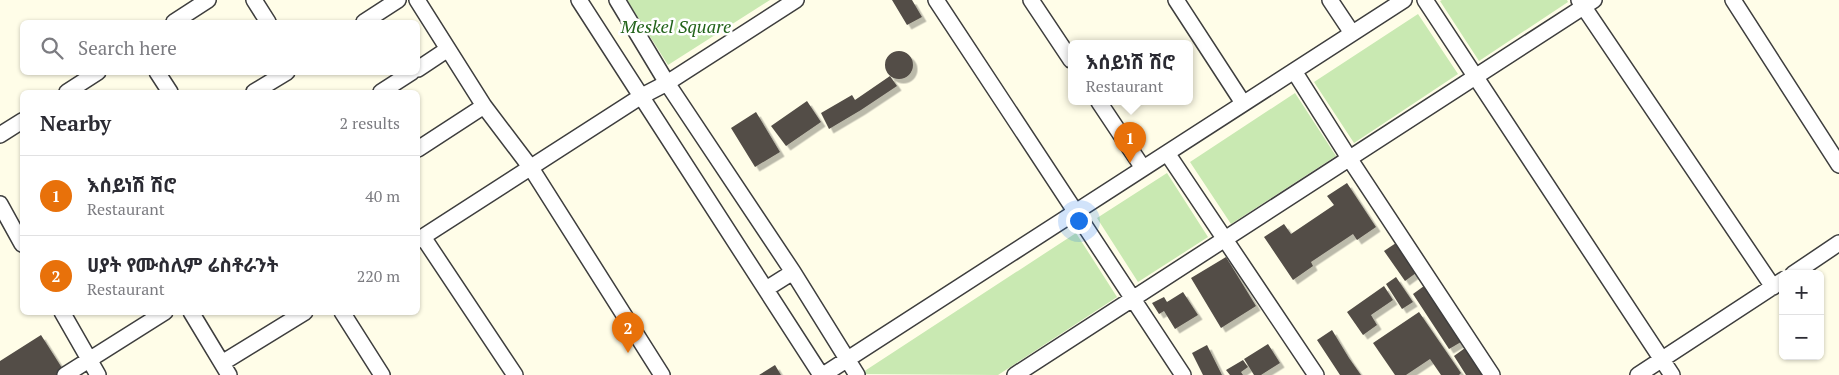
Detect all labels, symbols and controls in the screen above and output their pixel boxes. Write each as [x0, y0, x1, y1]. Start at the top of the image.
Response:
park label: Meskel Square [620, 14, 731, 38]
search box [20, 20, 420, 75]
icon: search [38, 34, 66, 62]
text: Search here [78, 35, 177, 60]
popup [1068, 40, 1193, 105]
text: እሰይነሽ ሽሮ [1086, 49, 1175, 74]
text: Restaurant [1086, 75, 1164, 97]
text: Nearby [40, 109, 111, 137]
text: 2 results [340, 112, 400, 134]
pin: 1 [1114, 122, 1146, 163]
text: እሰይነሽ ሽሮ [87, 172, 176, 197]
text: 1 [51, 185, 61, 207]
text: 40 m [365, 185, 400, 207]
text: Restaurant [87, 198, 165, 220]
your location [1066, 208, 1092, 234]
text: ሀያት የሙስሊም ሬስቶራንት [87, 252, 278, 277]
text: 2 [51, 265, 61, 287]
text: 220 m [357, 265, 400, 287]
map controls [1779, 270, 1824, 360]
button: + [1779, 270, 1824, 315]
text: Restaurant [87, 278, 165, 300]
pin: 2 [612, 312, 644, 353]
button: − [1779, 315, 1824, 360]

